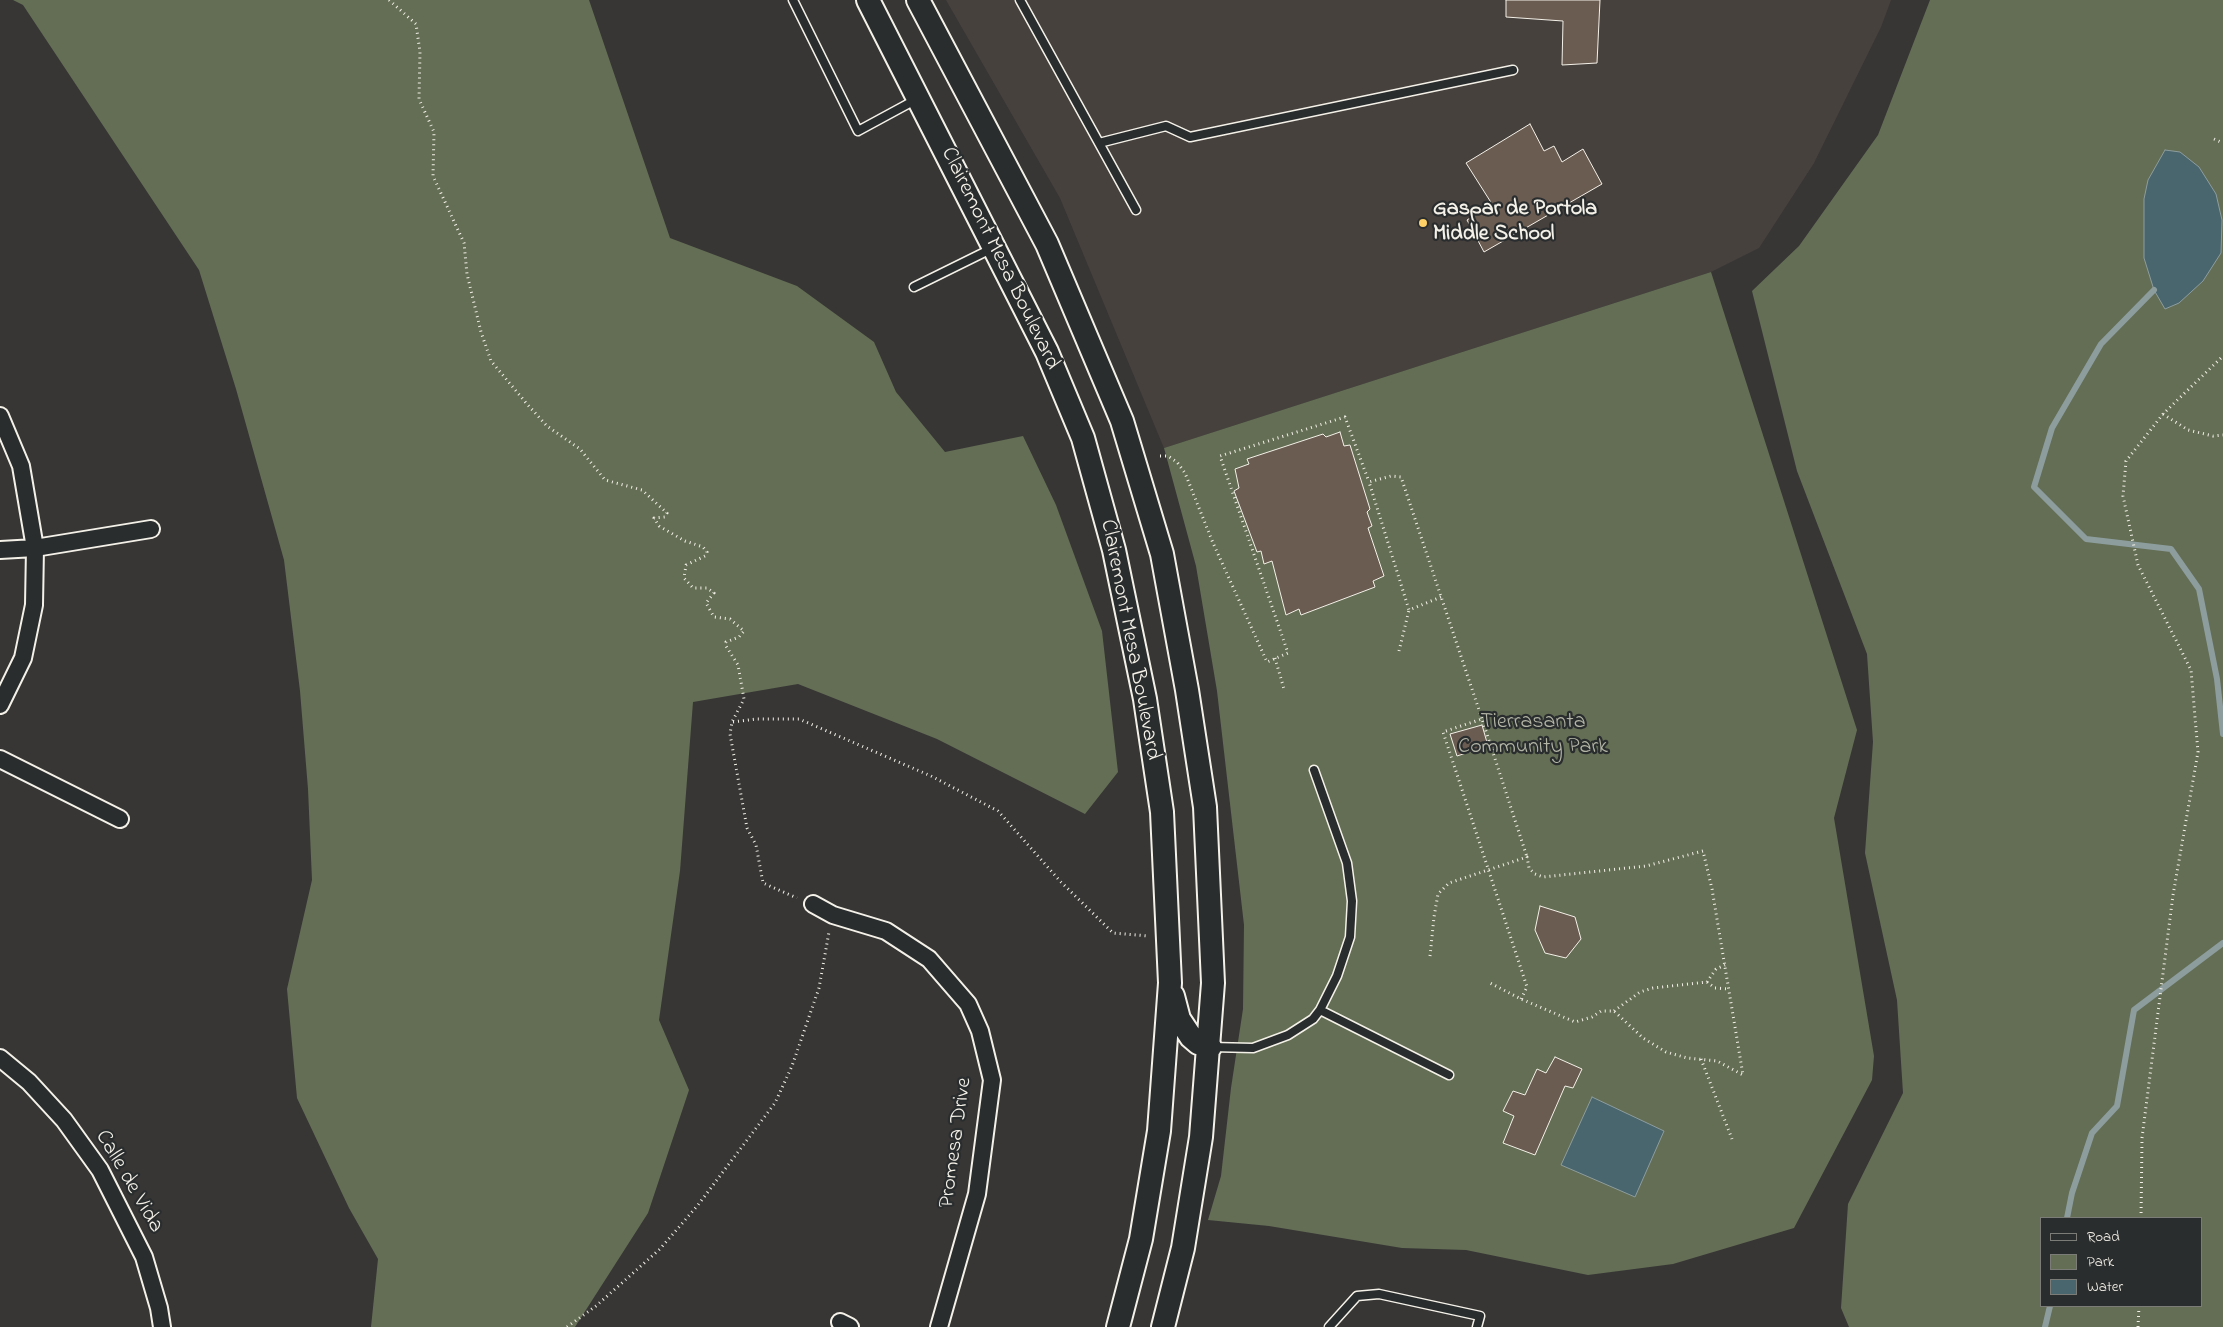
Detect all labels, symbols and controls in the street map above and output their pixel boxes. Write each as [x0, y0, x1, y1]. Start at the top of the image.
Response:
street label: Clairemont Mesa Boulevard [934, 143, 1064, 375]
place label: Gaspar de Portola Middle School [1433, 197, 1597, 248]
marker: Gaspar de Portola Middle School [1417, 217, 1429, 229]
street label: Clairemont Mesa Boulevard [1093, 518, 1165, 762]
park label: Tierrasanta Community Park [1458, 710, 1608, 761]
street label: Promesa Drive [935, 1076, 979, 1210]
street label: Calle de Vida [88, 1126, 168, 1238]
legend [2040, 1217, 2203, 1307]
text: Road [2087, 1226, 2120, 1248]
text: Park [2087, 1251, 2114, 1273]
text: Water [2087, 1276, 2123, 1298]

